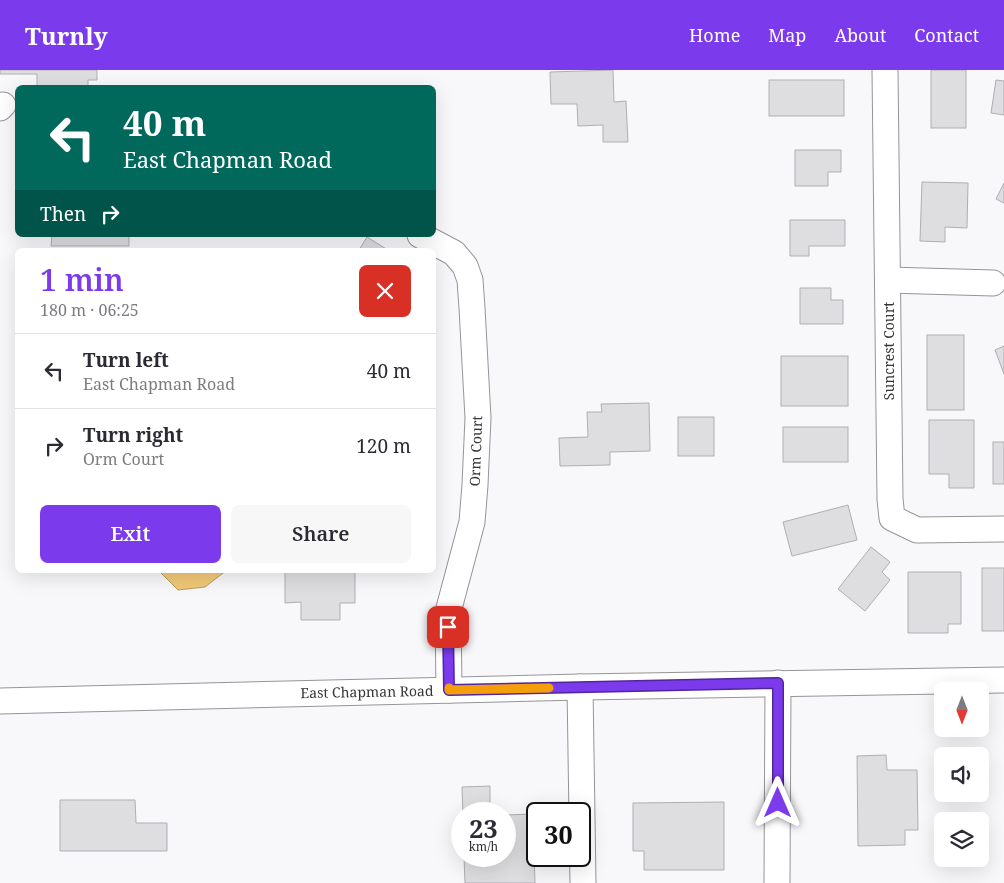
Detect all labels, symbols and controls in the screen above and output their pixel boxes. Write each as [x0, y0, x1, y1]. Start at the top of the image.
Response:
text: Turnly [25, 19, 108, 52]
text: Home [689, 23, 740, 47]
text: Map [768, 23, 806, 47]
text: About [834, 23, 886, 47]
text: Contact [914, 23, 979, 47]
text: 40 m [123, 99, 206, 146]
icon: left [40, 105, 105, 170]
text: East Chapman Road [123, 144, 332, 174]
icon: right [96, 200, 124, 228]
text: Then [40, 201, 86, 227]
text: 1 min [40, 259, 124, 300]
button: close [359, 265, 411, 317]
text: 180 m · 06:25 [40, 299, 139, 321]
street label: Suncrest Court [879, 302, 898, 400]
text: Turn left [83, 347, 169, 373]
icon: left [40, 357, 68, 385]
text: 40 m [367, 358, 411, 384]
text: East Chapman Road [83, 373, 235, 395]
street label: Orm Court [465, 415, 486, 487]
text: Turn right [83, 422, 183, 448]
icon: right [40, 432, 68, 460]
text: 120 m [356, 433, 411, 459]
text: Orm Court [83, 448, 164, 470]
button: Exit [40, 505, 221, 563]
button: Share [231, 505, 411, 563]
pin [427, 606, 469, 648]
icon: arrive [434, 613, 462, 641]
street label: East Chapman Road [300, 681, 434, 702]
north arrow [934, 682, 989, 738]
map controls [934, 682, 989, 867]
button: sound [934, 747, 989, 802]
position arrow [751, 776, 803, 828]
speed limit sign: 30 [526, 802, 591, 867]
text: 23 [469, 811, 498, 845]
button: layers [934, 812, 989, 867]
text: km/h [469, 838, 498, 855]

